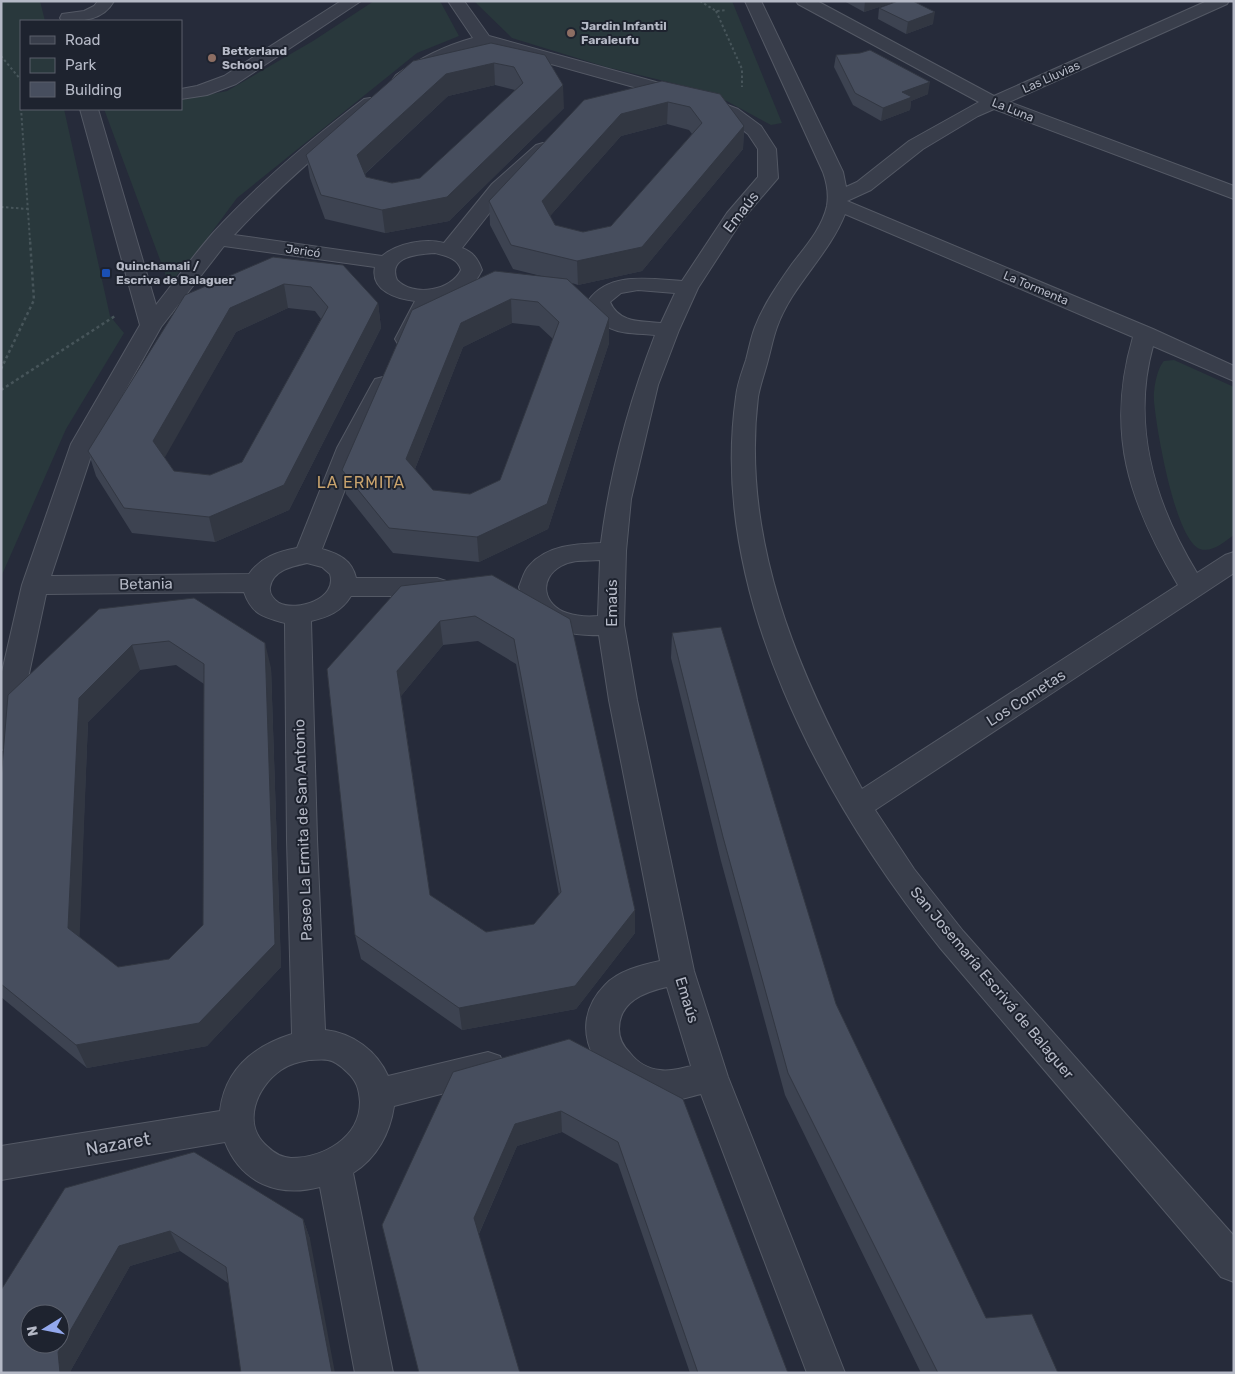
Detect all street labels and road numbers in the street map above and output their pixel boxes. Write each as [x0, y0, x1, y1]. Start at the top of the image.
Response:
street label: Las Lluvias [1020, 58, 1082, 96]
street label: La Luna [990, 95, 1036, 125]
street label: Emaús [719, 188, 763, 236]
street label: Jericó [285, 242, 322, 260]
street label: La Tormenta [1001, 268, 1071, 308]
street label: Betania [119, 575, 173, 593]
street label: Emaús [603, 579, 621, 627]
street label: Los Cometas [983, 666, 1069, 730]
street label: Paseo La Ermita de San Antonio [290, 719, 316, 941]
street label: San Josemaría Escrivá de Balaguer [906, 883, 1078, 1083]
street label: Emaús [671, 975, 703, 1026]
street label: Nazaret [84, 1127, 152, 1161]

